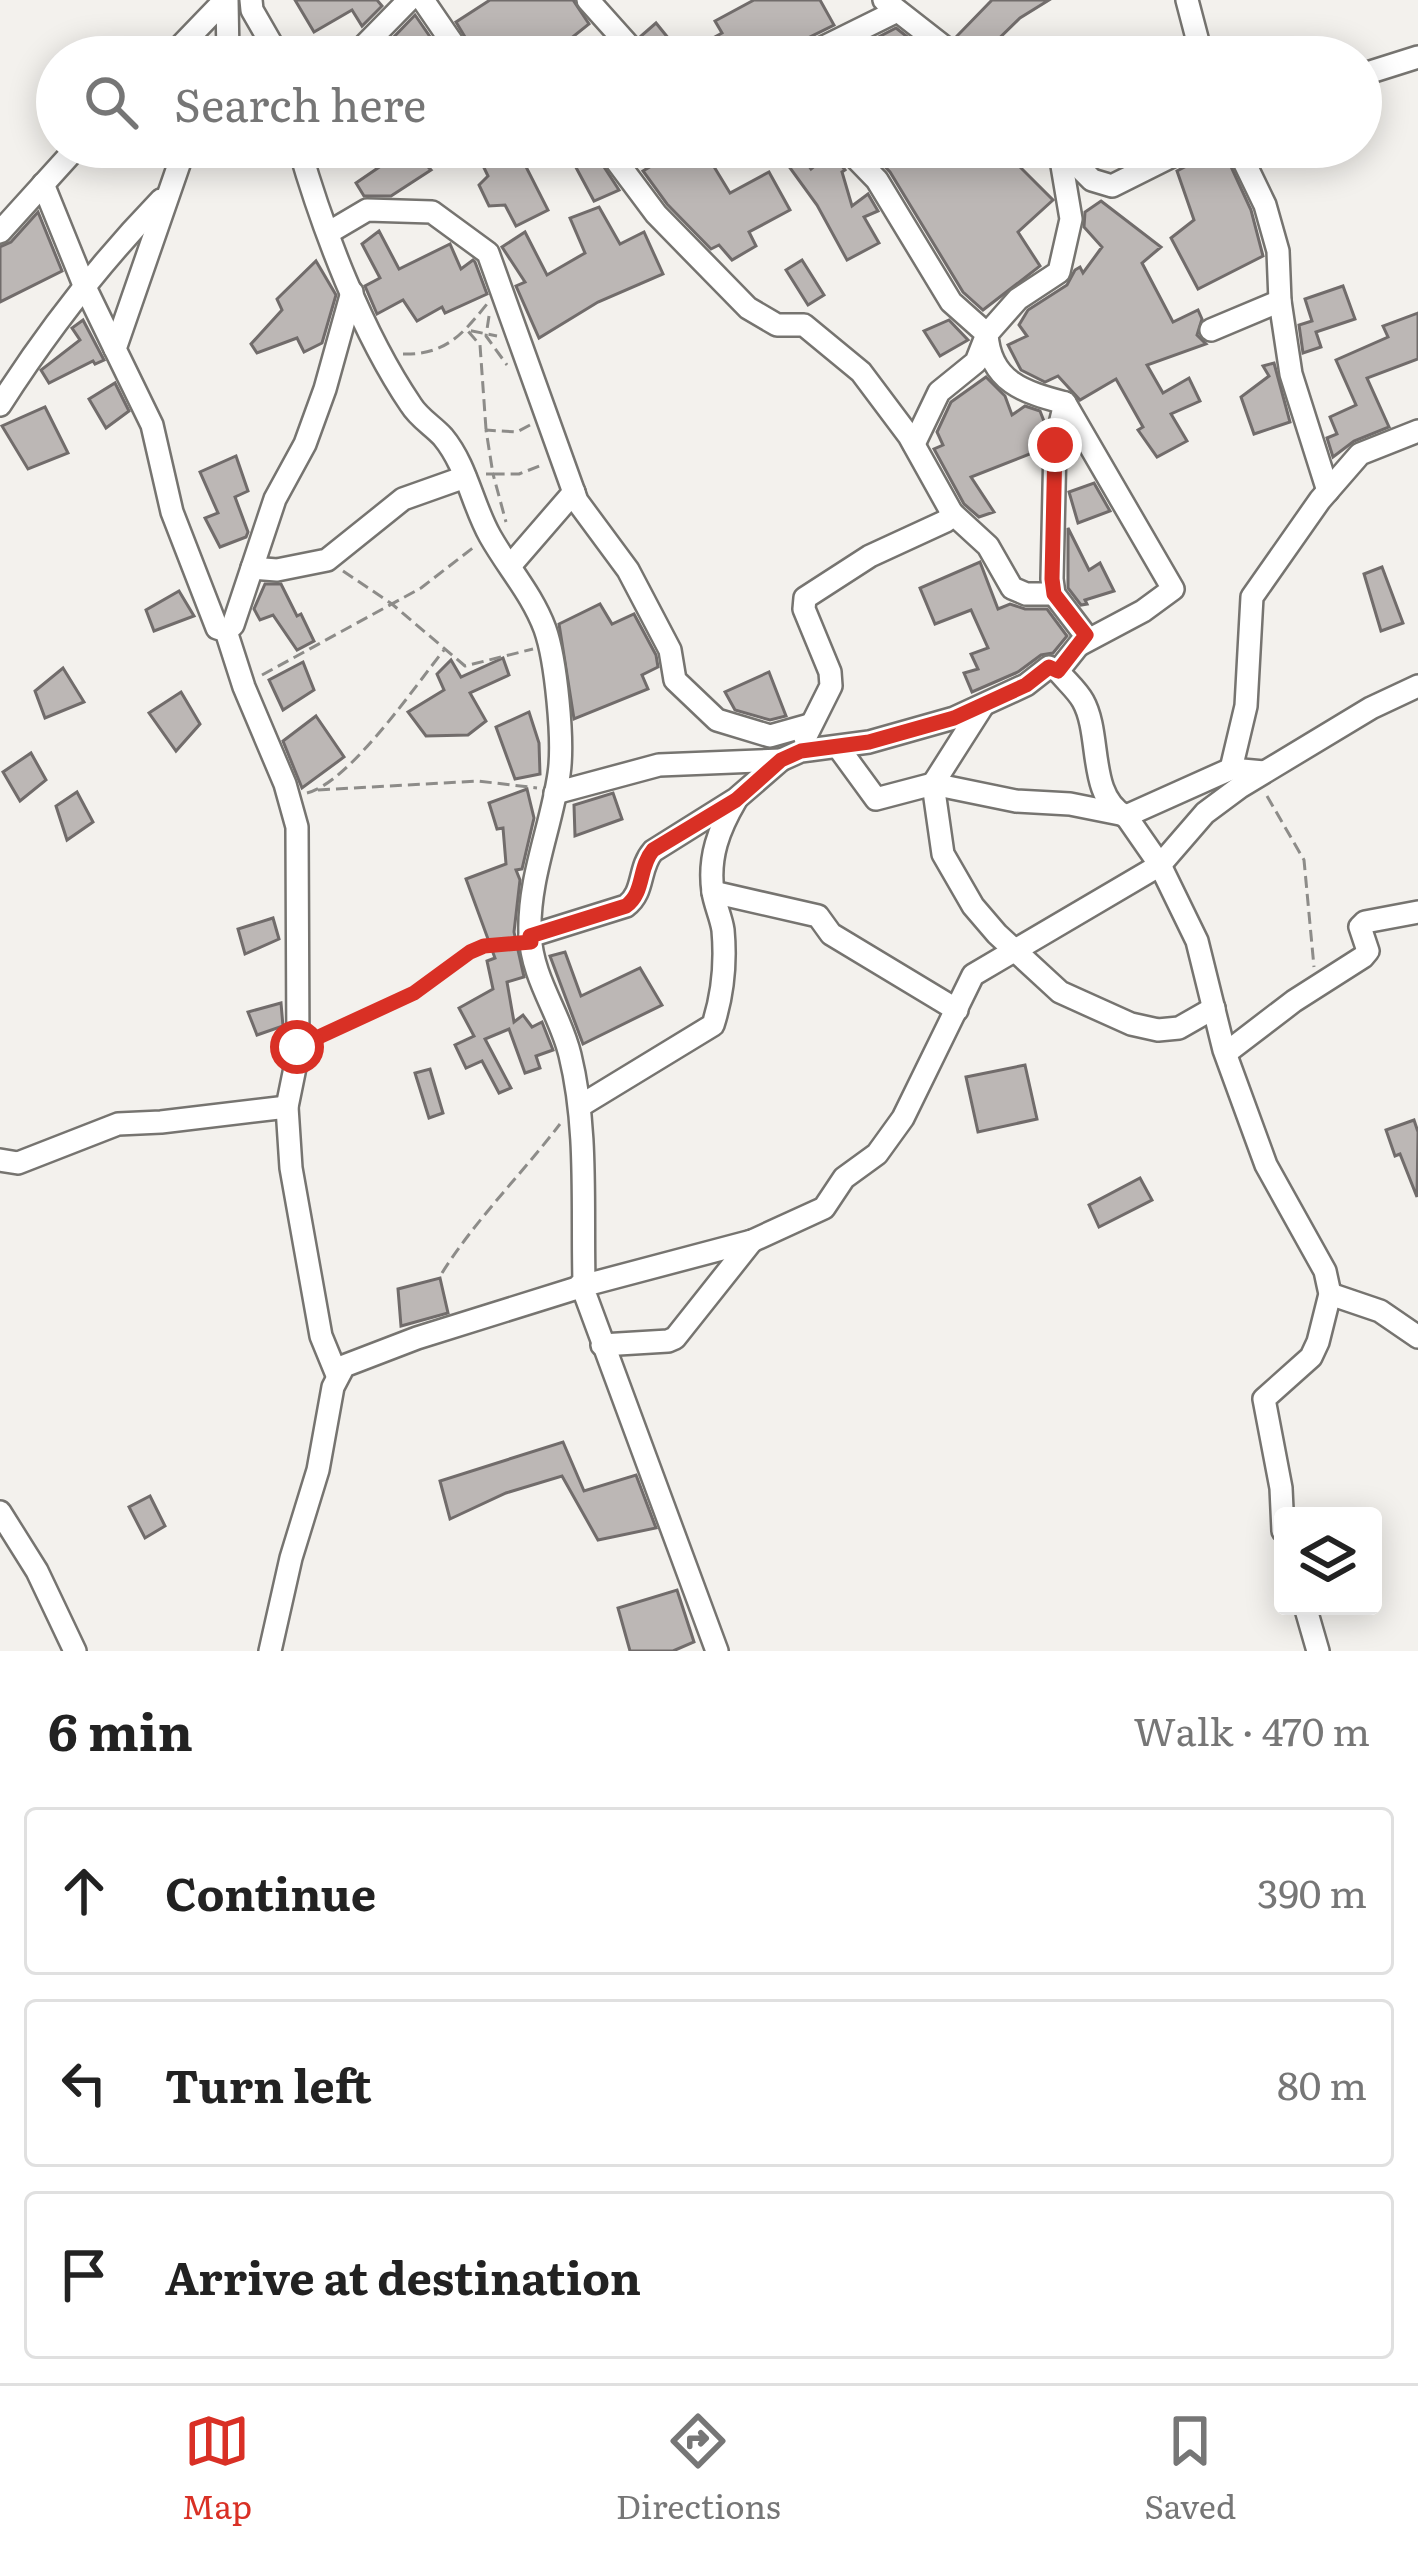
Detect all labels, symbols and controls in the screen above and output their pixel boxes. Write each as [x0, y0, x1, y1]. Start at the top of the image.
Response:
search box [36, 36, 1382, 168]
icon: search [78, 69, 144, 135]
text: Search here [174, 69, 426, 136]
route end [1028, 418, 1082, 472]
route start [270, 1020, 324, 1074]
map controls [1274, 1507, 1382, 1615]
button: layers [1274, 1507, 1382, 1615]
text: 6 min [48, 1691, 193, 1767]
text: Walk · 470 m [1134, 1700, 1370, 1758]
icon: ahead [51, 1858, 117, 1924]
text: Continue [165, 1858, 376, 1925]
text: 390 m [1257, 1862, 1367, 1920]
icon: left [51, 2050, 117, 2116]
text: Turn left [165, 2050, 372, 2117]
text: 80 m [1277, 2054, 1367, 2112]
icon: arrive [51, 2242, 117, 2308]
text: Arrive at destination [165, 2242, 641, 2309]
tab: Map [182, 2408, 252, 2529]
tab: Directions [616, 2408, 781, 2529]
tab: Saved [1144, 2408, 1236, 2529]

